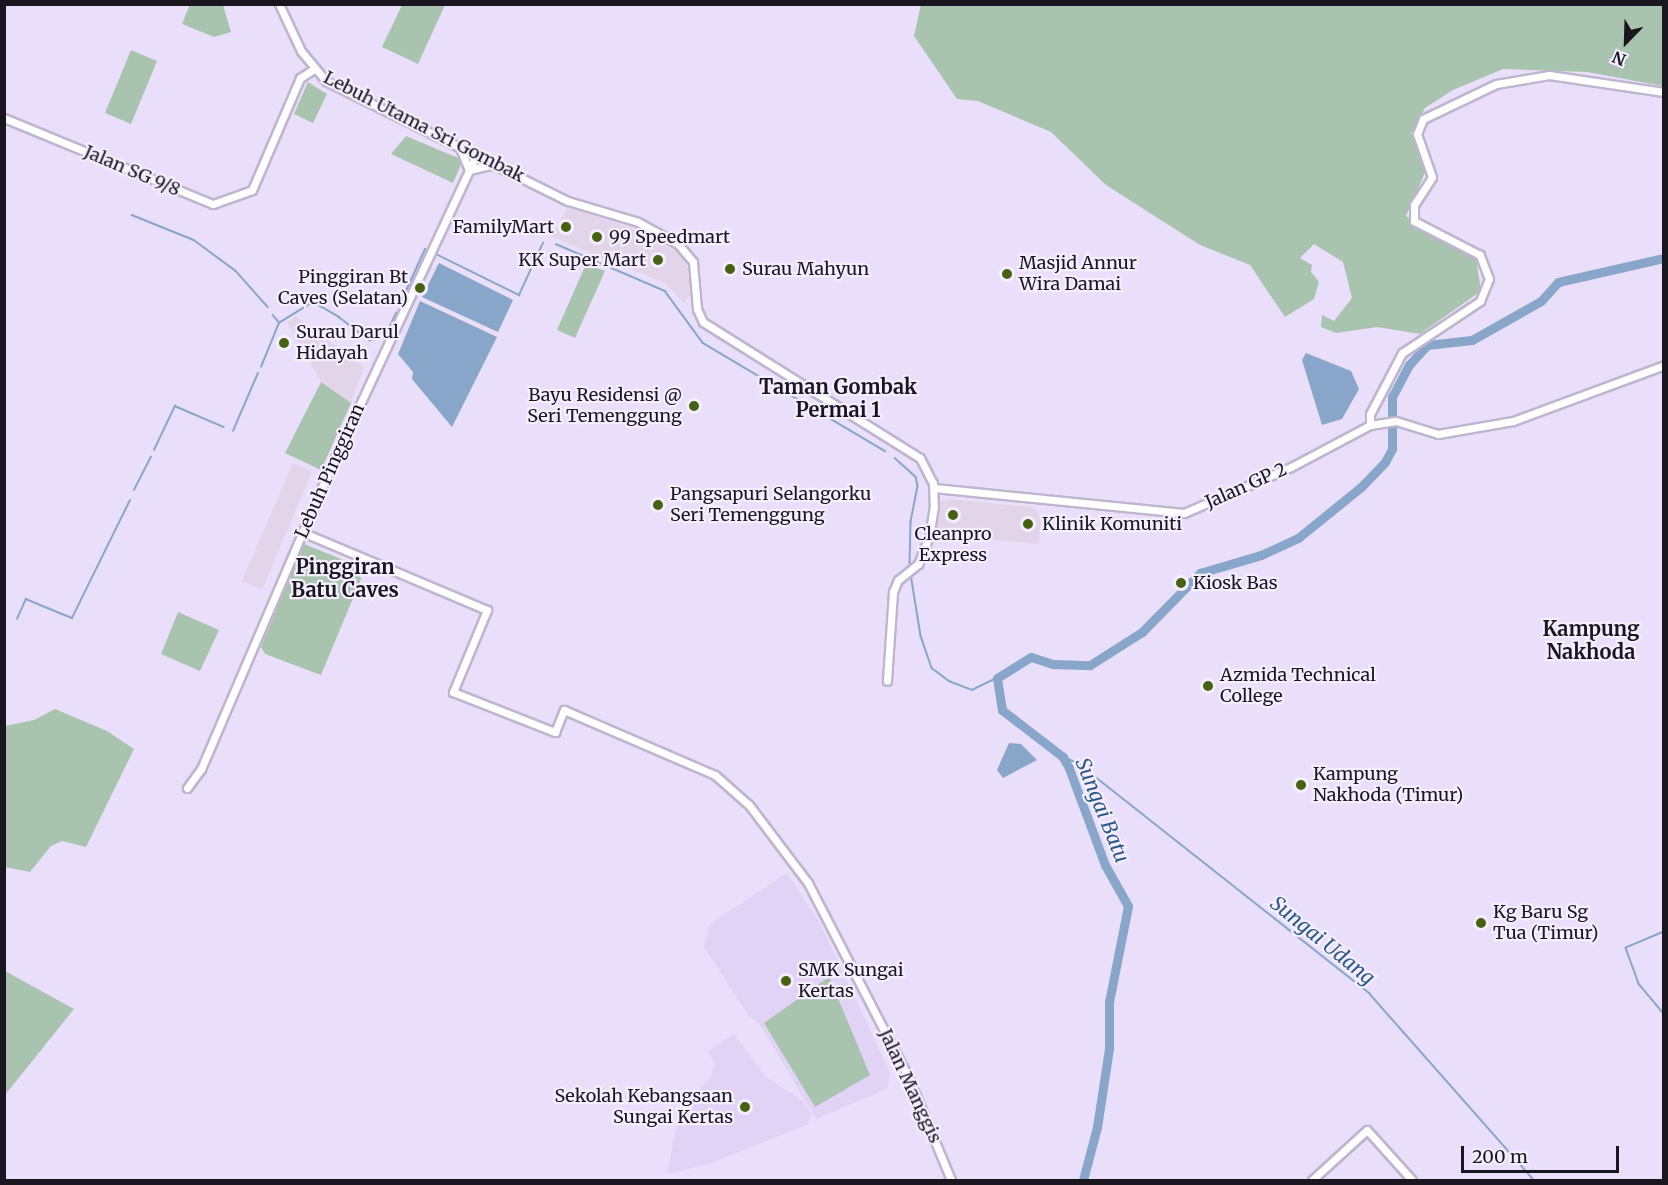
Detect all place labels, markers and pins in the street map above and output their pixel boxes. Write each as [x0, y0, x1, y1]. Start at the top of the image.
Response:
place label: FamilyMart [453, 216, 554, 238]
marker: FamilyMart [559, 220, 573, 234]
place label: 99 Speedmart [609, 226, 730, 248]
marker: 99 Speedmart [590, 230, 604, 244]
place label: KK Super Mart [518, 249, 646, 271]
marker: KK Super Mart [651, 253, 665, 267]
place label: Masjid Annur Wira Damai [1019, 253, 1137, 296]
place label: Surau Mahyun [742, 258, 869, 280]
marker: Surau Mahyun [723, 262, 737, 276]
place label: Pinggiran Bt Caves (Selatan) [278, 267, 408, 310]
marker: Masjid Annur Wira Damai [1000, 267, 1014, 281]
marker: Pinggiran Bt Caves (Selatan) [413, 281, 427, 295]
place label: Surau Darul Hidayah [296, 322, 399, 364]
marker: Surau Darul Hidayah [277, 336, 291, 350]
place label: Bayu Residensi @ Seri Temenggung [527, 385, 682, 428]
marker: Bayu Residensi @ Seri Temenggung [687, 399, 701, 413]
place label: Pangsapuri Selangorku Seri Temenggung [670, 484, 871, 526]
marker: Pangsapuri Selangorku Seri Temenggung [651, 498, 665, 512]
marker: Cleanpro Express [946, 508, 960, 522]
place label: Klinik Komuniti [1042, 513, 1182, 535]
marker: Klinik Komuniti [1019, 515, 1037, 533]
place label: Cleanpro Express [914, 524, 992, 566]
place label: Kiosk Bas [1193, 572, 1278, 594]
marker: Kiosk Bas [1174, 576, 1188, 590]
place label: Azmida Technical College [1220, 665, 1376, 708]
marker: Azmida Technical College [1201, 679, 1215, 693]
place label: Kampung Nakhoda (Timur) [1313, 764, 1463, 806]
marker: Kampung Nakhoda (Timur) [1294, 778, 1308, 792]
place label: Kg Baru Sg Tua (Timur) [1493, 902, 1599, 944]
marker: Kg Baru Sg Tua (Timur) [1474, 916, 1488, 930]
place label: SMK Sungai Kertas [798, 960, 904, 1002]
marker: SMK Sungai Kertas [779, 974, 793, 988]
place label: Sekolah Kebangsaan Sungai Kertas [554, 1086, 733, 1128]
marker: Sekolah Kebangsaan Sungai Kertas [738, 1100, 752, 1114]

